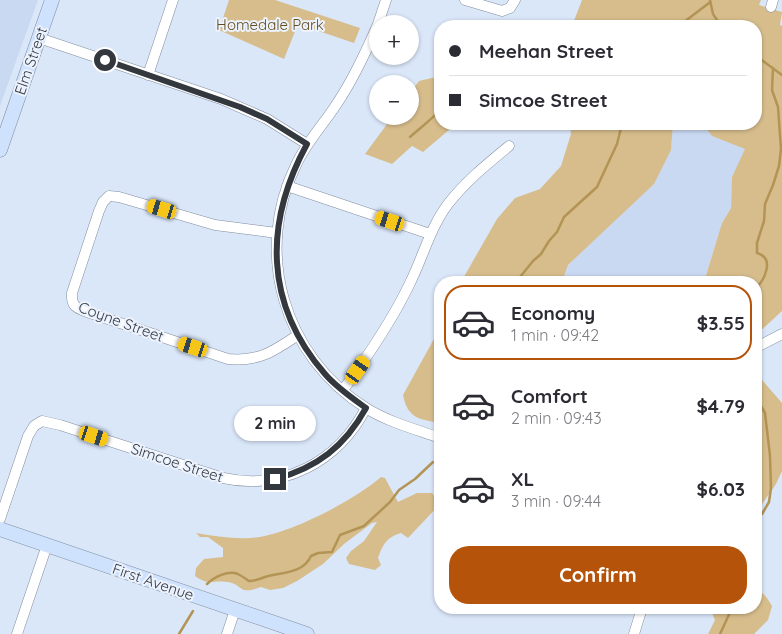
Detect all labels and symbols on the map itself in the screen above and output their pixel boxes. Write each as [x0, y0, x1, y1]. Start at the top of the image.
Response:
park label: Homedale Park [216, 15, 324, 34]
street label: Elm Street [10, 24, 51, 97]
route start [94, 49, 116, 71]
car [145, 197, 178, 221]
car [373, 209, 406, 233]
street label: Coyne Street [76, 297, 167, 346]
car [176, 335, 209, 359]
car [343, 353, 372, 387]
callout: 2 min [234, 406, 316, 442]
car [77, 424, 110, 448]
street label: Simcoe Street [129, 439, 226, 486]
route end [264, 468, 286, 490]
street label: First Avenue [110, 559, 196, 604]

